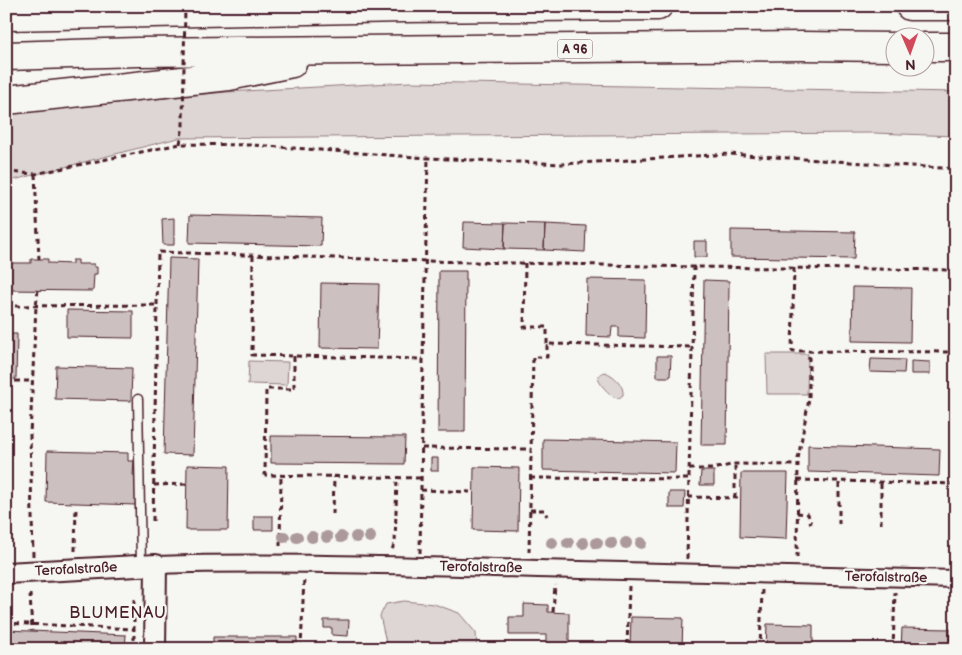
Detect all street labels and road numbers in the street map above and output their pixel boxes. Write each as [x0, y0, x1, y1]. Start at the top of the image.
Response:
road number: A 96 [558, 40, 592, 59]
street label: Terofalstraße [34, 558, 118, 580]
street label: Terofalstraße [439, 558, 523, 576]
street label: Terofalstraße [844, 568, 928, 586]

